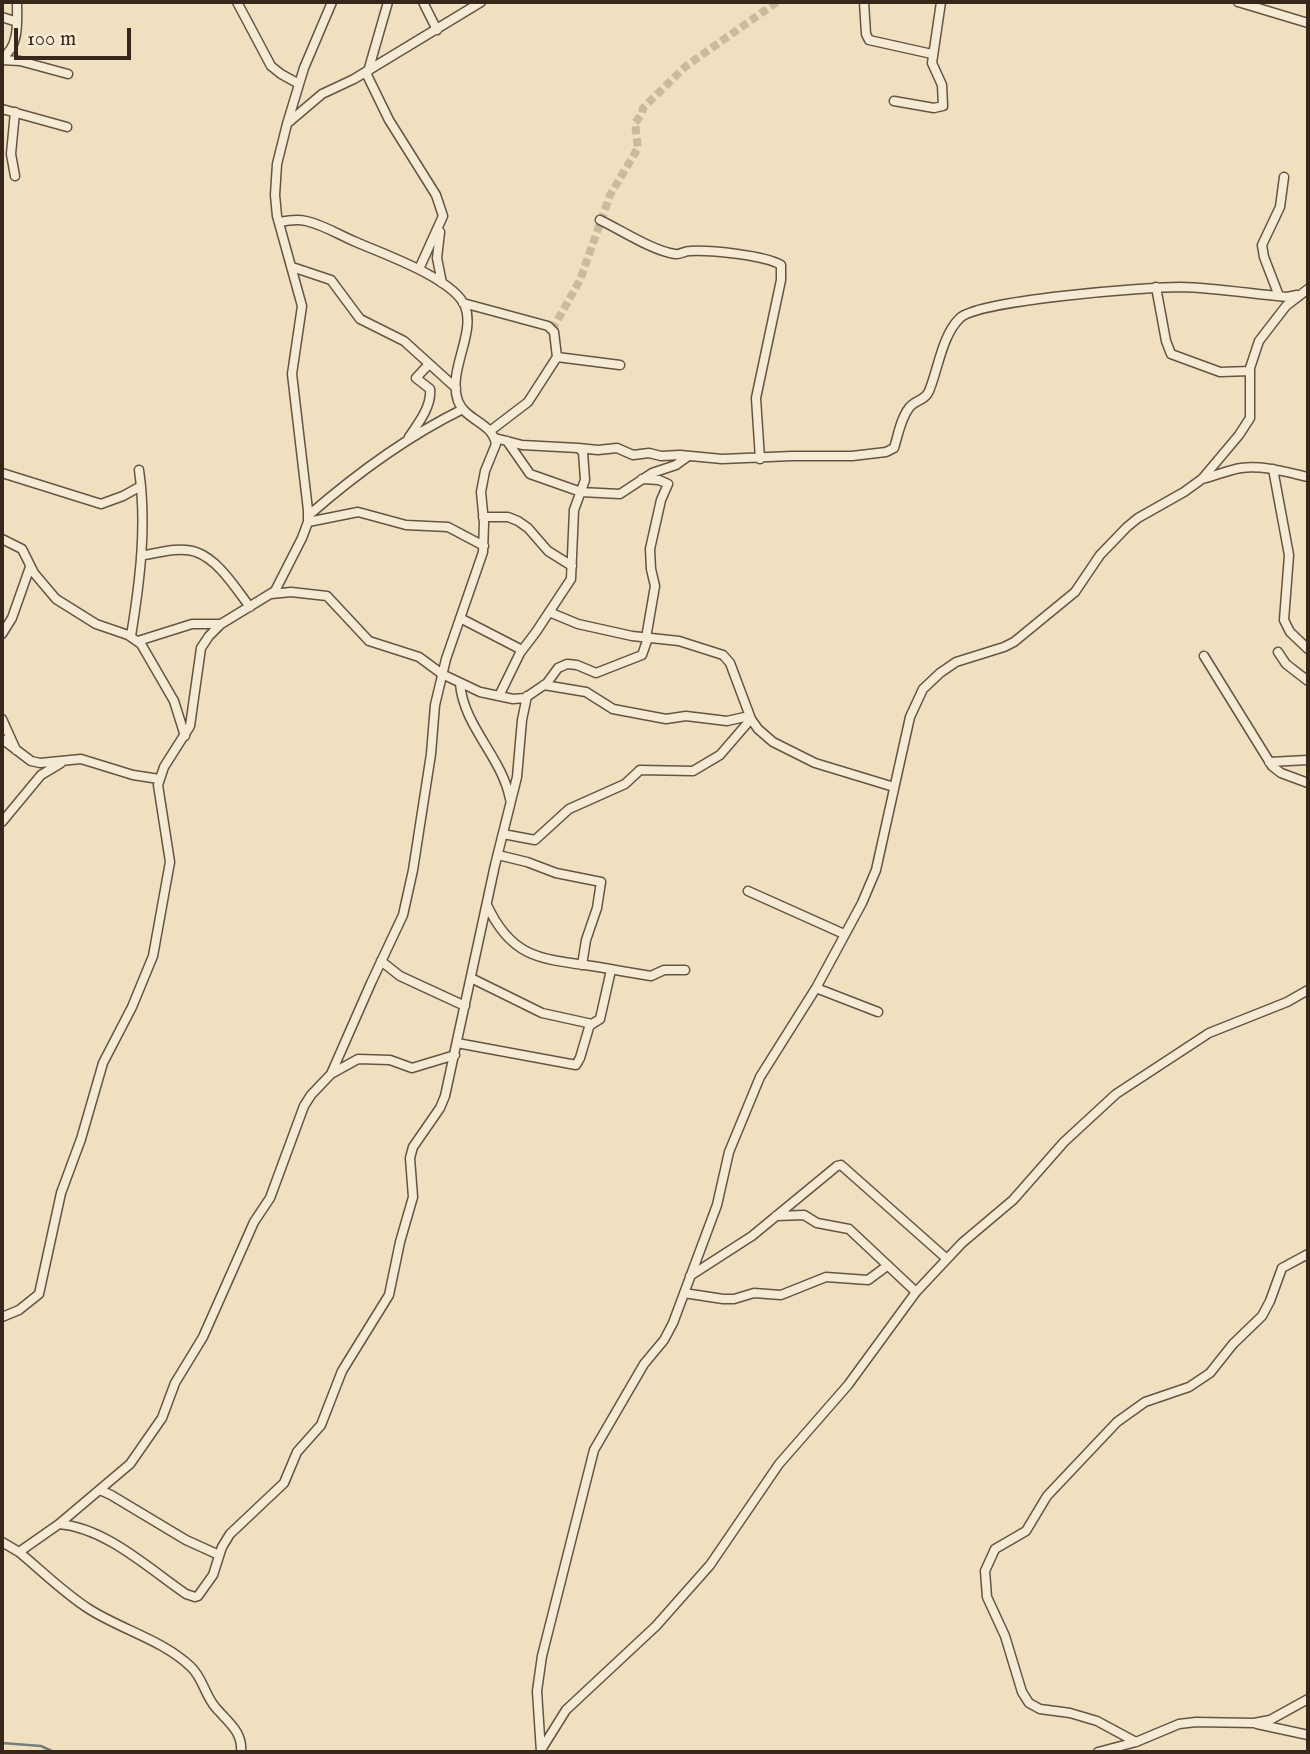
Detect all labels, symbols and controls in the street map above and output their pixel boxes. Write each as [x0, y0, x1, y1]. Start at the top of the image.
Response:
scale bar [18, 14, 135, 58]
text: 100 m [27, 26, 76, 53]

